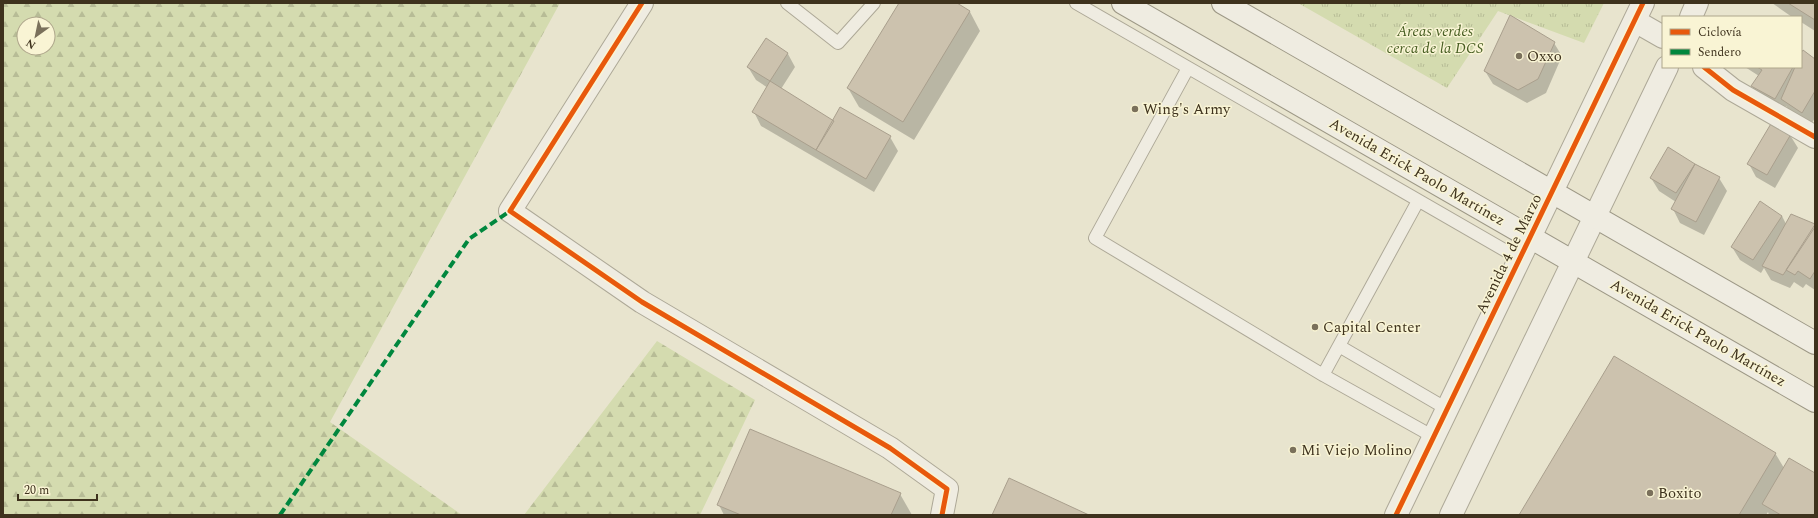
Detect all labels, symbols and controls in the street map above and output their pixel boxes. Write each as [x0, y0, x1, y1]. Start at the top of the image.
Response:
north arrow [16, 16, 56, 56]
legend [1662, 16, 1802, 68]
park label: Áreas verdes cerca de la DCS [1387, 20, 1484, 60]
text: Ciclovía [1698, 23, 1742, 42]
text: N [22, 34, 39, 54]
text: Sendero [1698, 43, 1741, 62]
place label: Oxxo [1527, 45, 1562, 68]
marker: Oxxo [1514, 51, 1524, 61]
place label: Wing's Army [1143, 98, 1231, 121]
marker: Wing's Army [1130, 104, 1140, 114]
street label: Avenida Erick Paolo Martínez [1325, 112, 1509, 232]
street label: Avenida 4 de Marzo [1470, 190, 1548, 318]
street label: Avenida Erick Paolo Martínez [1606, 273, 1790, 393]
place label: Capital Center [1323, 316, 1421, 339]
marker: Capital Center [1310, 322, 1320, 332]
place label: Mi Viejo Molino [1301, 439, 1412, 462]
marker: Mi Viejo Molino [1288, 445, 1298, 455]
scale bar [18, 476, 97, 502]
text: 20 m [24, 481, 49, 500]
place label: Boxito [1658, 482, 1702, 505]
marker: Boxito [1645, 488, 1655, 498]

